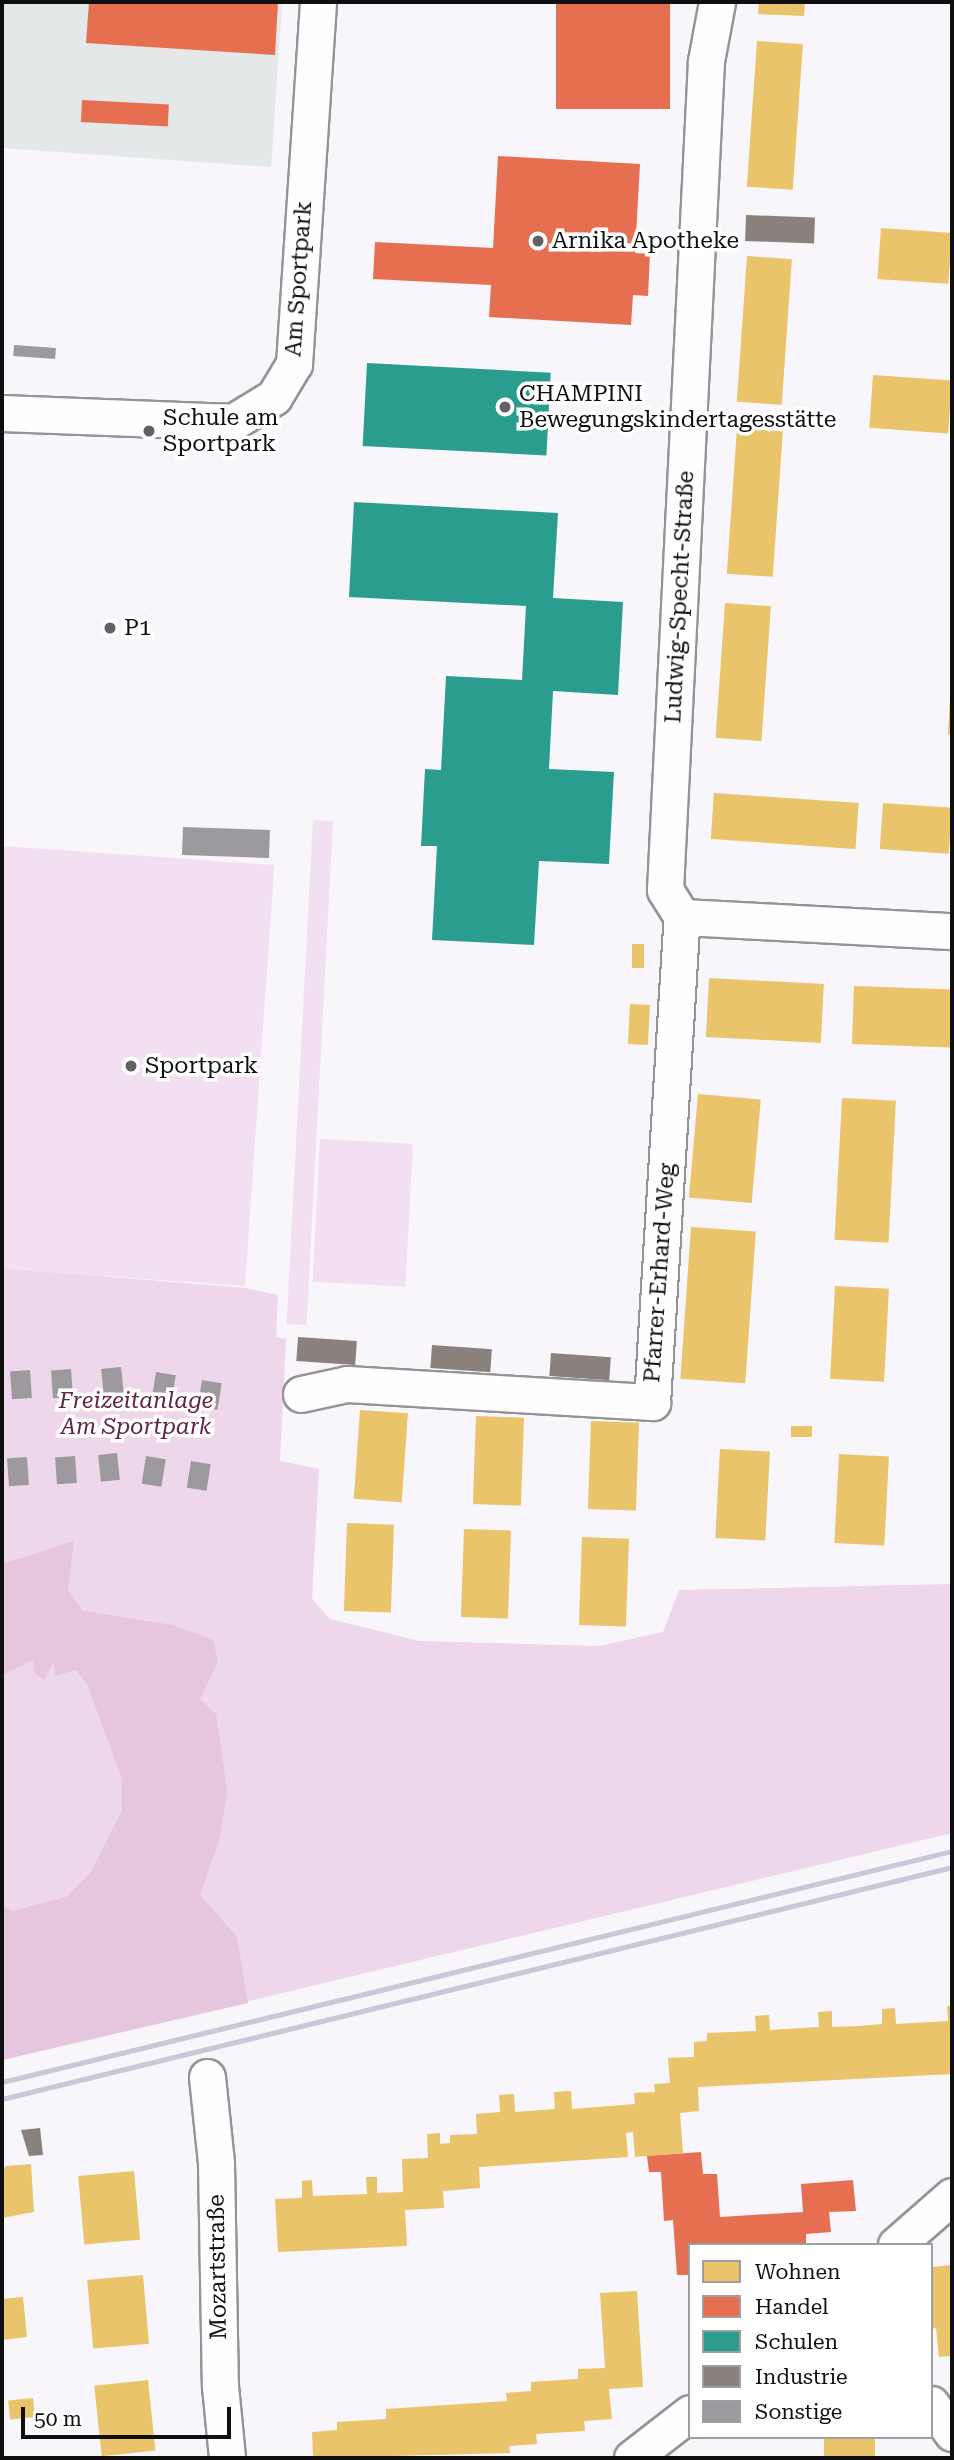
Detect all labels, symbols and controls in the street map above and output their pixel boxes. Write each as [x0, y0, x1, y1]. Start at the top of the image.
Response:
street label: Am Sportpark [280, 200, 318, 358]
place label: Arnika Apotheke [552, 227, 739, 255]
marker: Arnika Apotheke [530, 233, 546, 249]
place label: CHAMPINI Bewegungskindertagesstätte [519, 380, 836, 434]
marker: CHAMPINI Bewegungskindertagesstätte [497, 399, 513, 415]
place label: Schule am Sportpark [163, 404, 279, 458]
marker: Schule am Sportpark [141, 423, 157, 439]
street label: Ludwig-Specht-Straße [660, 470, 700, 724]
place label: P1 [124, 614, 152, 642]
marker: P1 [102, 620, 118, 636]
place label: Sportpark [145, 1052, 258, 1080]
marker: Sportpark [123, 1058, 139, 1074]
street label: Pfarrer-Erhard-Weg [639, 1162, 681, 1384]
park label: Freizeitanlage Am Sportpark [59, 1387, 213, 1441]
street label: Mozartstraße [203, 2194, 233, 2340]
legend [688, 2243, 933, 2439]
text: Wohnen [755, 2260, 841, 2284]
text: Handel [755, 2295, 828, 2319]
text: Schulen [755, 2330, 838, 2354]
text: Industrie [755, 2365, 848, 2389]
scale bar [24, 2394, 234, 2438]
text: Sonstige [755, 2400, 842, 2424]
text: 50 m [34, 2407, 82, 2431]

